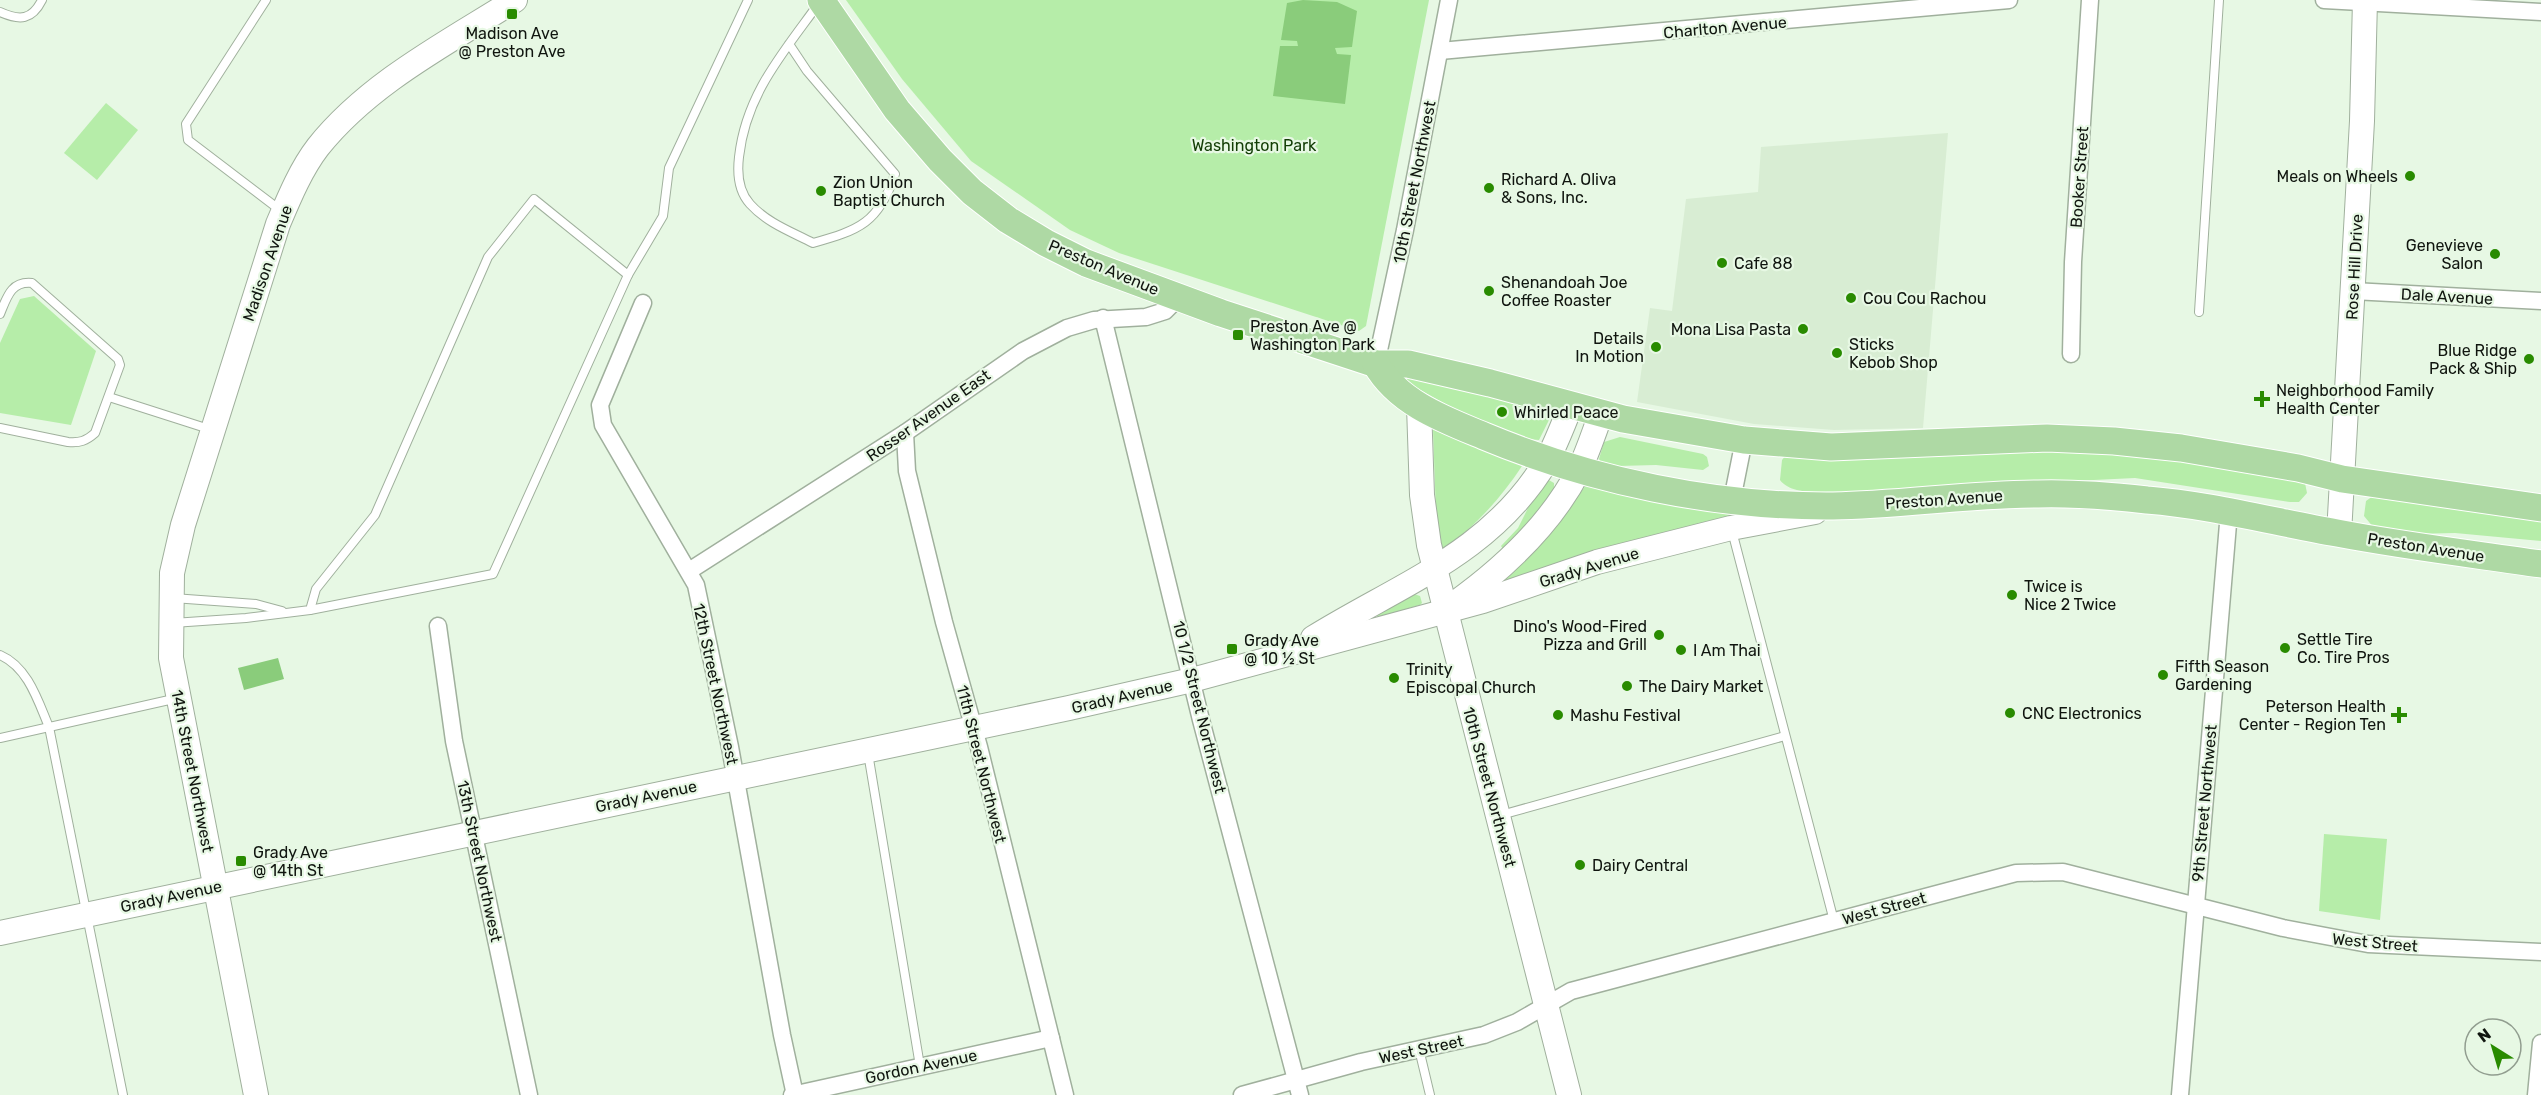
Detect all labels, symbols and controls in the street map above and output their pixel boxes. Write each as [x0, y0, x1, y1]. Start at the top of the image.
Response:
marker: Madison Ave @ Preston Ave [505, 7, 519, 21]
street label: Charlton Avenue [1663, 13, 1788, 42]
place label: Madison Ave @ Preston Ave [459, 24, 565, 61]
street label: 10th Street Northwest [1389, 99, 1440, 265]
street label: Booker Street [2066, 126, 2093, 228]
park label: Washington Park [1192, 136, 1317, 155]
place label: Meals on Wheels [2276, 167, 2398, 186]
marker: Meals on Wheels [2403, 169, 2417, 183]
place label: Richard A. Oliva & Sons, Inc. [1501, 170, 1616, 207]
place label: Zion Union Baptist Church [833, 173, 945, 210]
marker: Richard A. Oliva & Sons, Inc. [1482, 181, 1496, 195]
marker: Zion Union Baptist Church [814, 184, 828, 198]
street label: Madison Avenue [239, 203, 296, 324]
street label: Rose Hill Drive [2342, 214, 2367, 321]
street label: Preston Avenue [1046, 236, 1162, 299]
place label: Genevieve Salon [2406, 236, 2483, 273]
marker: Genevieve Salon [2488, 247, 2502, 261]
place label: Cafe 88 [1734, 254, 1793, 273]
marker: Cafe 88 [1715, 256, 1729, 270]
place label: Shenandoah Joe Coffee Roaster [1501, 273, 1627, 310]
marker: Shenandoah Joe Coffee Roaster [1482, 284, 1496, 298]
street label: Dale Avenue [2400, 285, 2494, 308]
place label: Cou Cou Rachou [1863, 289, 1987, 308]
marker: Cou Cou Rachou [1844, 291, 1858, 305]
place label: Preston Ave @ Washington Park [1250, 317, 1375, 354]
place label: Mona Lisa Pasta [1671, 320, 1791, 339]
marker: Mona Lisa Pasta [1796, 322, 1810, 336]
marker: Preston Ave @ Washington Park [1231, 328, 1245, 342]
place label: Details In Motion [1575, 329, 1644, 366]
place label: Sticks Kebob Shop [1849, 335, 1938, 372]
marker: Details In Motion [1649, 340, 1663, 354]
place label: Blue Ridge Pack & Ship [2429, 341, 2517, 378]
marker: Sticks Kebob Shop [1830, 346, 1844, 360]
marker: Blue Ridge Pack & Ship [2522, 352, 2536, 366]
street label: Rosser Avenue East [863, 365, 994, 465]
place label: Neighborhood Family Health Center [2276, 381, 2434, 418]
marker: Neighborhood Family Health Center [2253, 390, 2271, 408]
place label: Whirled Peace [1514, 403, 1619, 422]
marker: Whirled Peace [1495, 405, 1509, 419]
street label: Preston Avenue [1885, 486, 2004, 513]
street label: Preston Avenue [2366, 529, 2486, 566]
street label: Grady Avenue [1537, 543, 1641, 592]
place label: Twice is Nice 2 Twice [2024, 577, 2116, 614]
marker: Twice is Nice 2 Twice [2005, 588, 2019, 602]
street label: 12th Street Northwest [689, 602, 742, 767]
place label: Dino's Wood-Fired Pizza and Grill [1513, 617, 1647, 654]
street label: 10 1/2 Street Northwest [1169, 619, 1230, 795]
marker: Dino's Wood-Fired Pizza and Grill [1652, 628, 1666, 642]
place label: Settle Tire Co. Tire Pros [2297, 630, 2390, 667]
place label: Grady Ave @ 10 ½ St [1244, 631, 1319, 668]
place label: I Am Thai [1693, 641, 1761, 660]
marker: Settle Tire Co. Tire Pros [2278, 641, 2292, 655]
marker: Grady Ave @ 10 ½ St [1225, 642, 1239, 656]
marker: I Am Thai [1674, 643, 1688, 657]
place label: Fifth Season Gardening [2175, 657, 2269, 694]
place label: Trinity Episcopal Church [1406, 660, 1536, 697]
marker: Fifth Season Gardening [2156, 668, 2170, 682]
marker: Trinity Episcopal Church [1387, 671, 1401, 685]
street label: Grady Avenue [1070, 676, 1175, 717]
place label: The Dairy Market [1639, 677, 1763, 696]
marker: The Dairy Market [1620, 679, 1634, 693]
street label: 11th Street Northwest [953, 683, 1010, 845]
street label: 14th Street Northwest [167, 688, 218, 854]
place label: Peterson Health Center - Region Ten [2239, 697, 2386, 734]
place label: CNC Electronics [2022, 704, 2142, 723]
street label: 10th Street Northwest [1459, 705, 1520, 869]
place label: Mashu Festival [1570, 706, 1681, 725]
marker: CNC Electronics [2003, 706, 2017, 720]
marker: Peterson Health Center - Region Ten [2390, 706, 2408, 724]
marker: Mashu Festival [1551, 708, 1565, 722]
street label: 9th Street Northwest [2188, 724, 2221, 882]
street label: Grady Avenue [594, 776, 699, 817]
street label: 13th Street Northwest [453, 779, 506, 944]
place label: Grady Ave @ 14th St [253, 843, 328, 880]
marker: Grady Ave @ 14th St [234, 854, 248, 868]
place label: Dairy Central [1592, 856, 1688, 875]
marker: Dairy Central [1573, 858, 1587, 872]
street label: Grady Avenue [119, 876, 224, 917]
street label: West Street [1840, 888, 1928, 929]
street label: West Street [2331, 929, 2419, 956]
north arrow [2463, 1017, 2523, 1077]
text: N [2474, 1024, 2495, 1046]
street label: West Street [1377, 1031, 1465, 1068]
street label: Gordon Avenue [863, 1045, 979, 1088]

